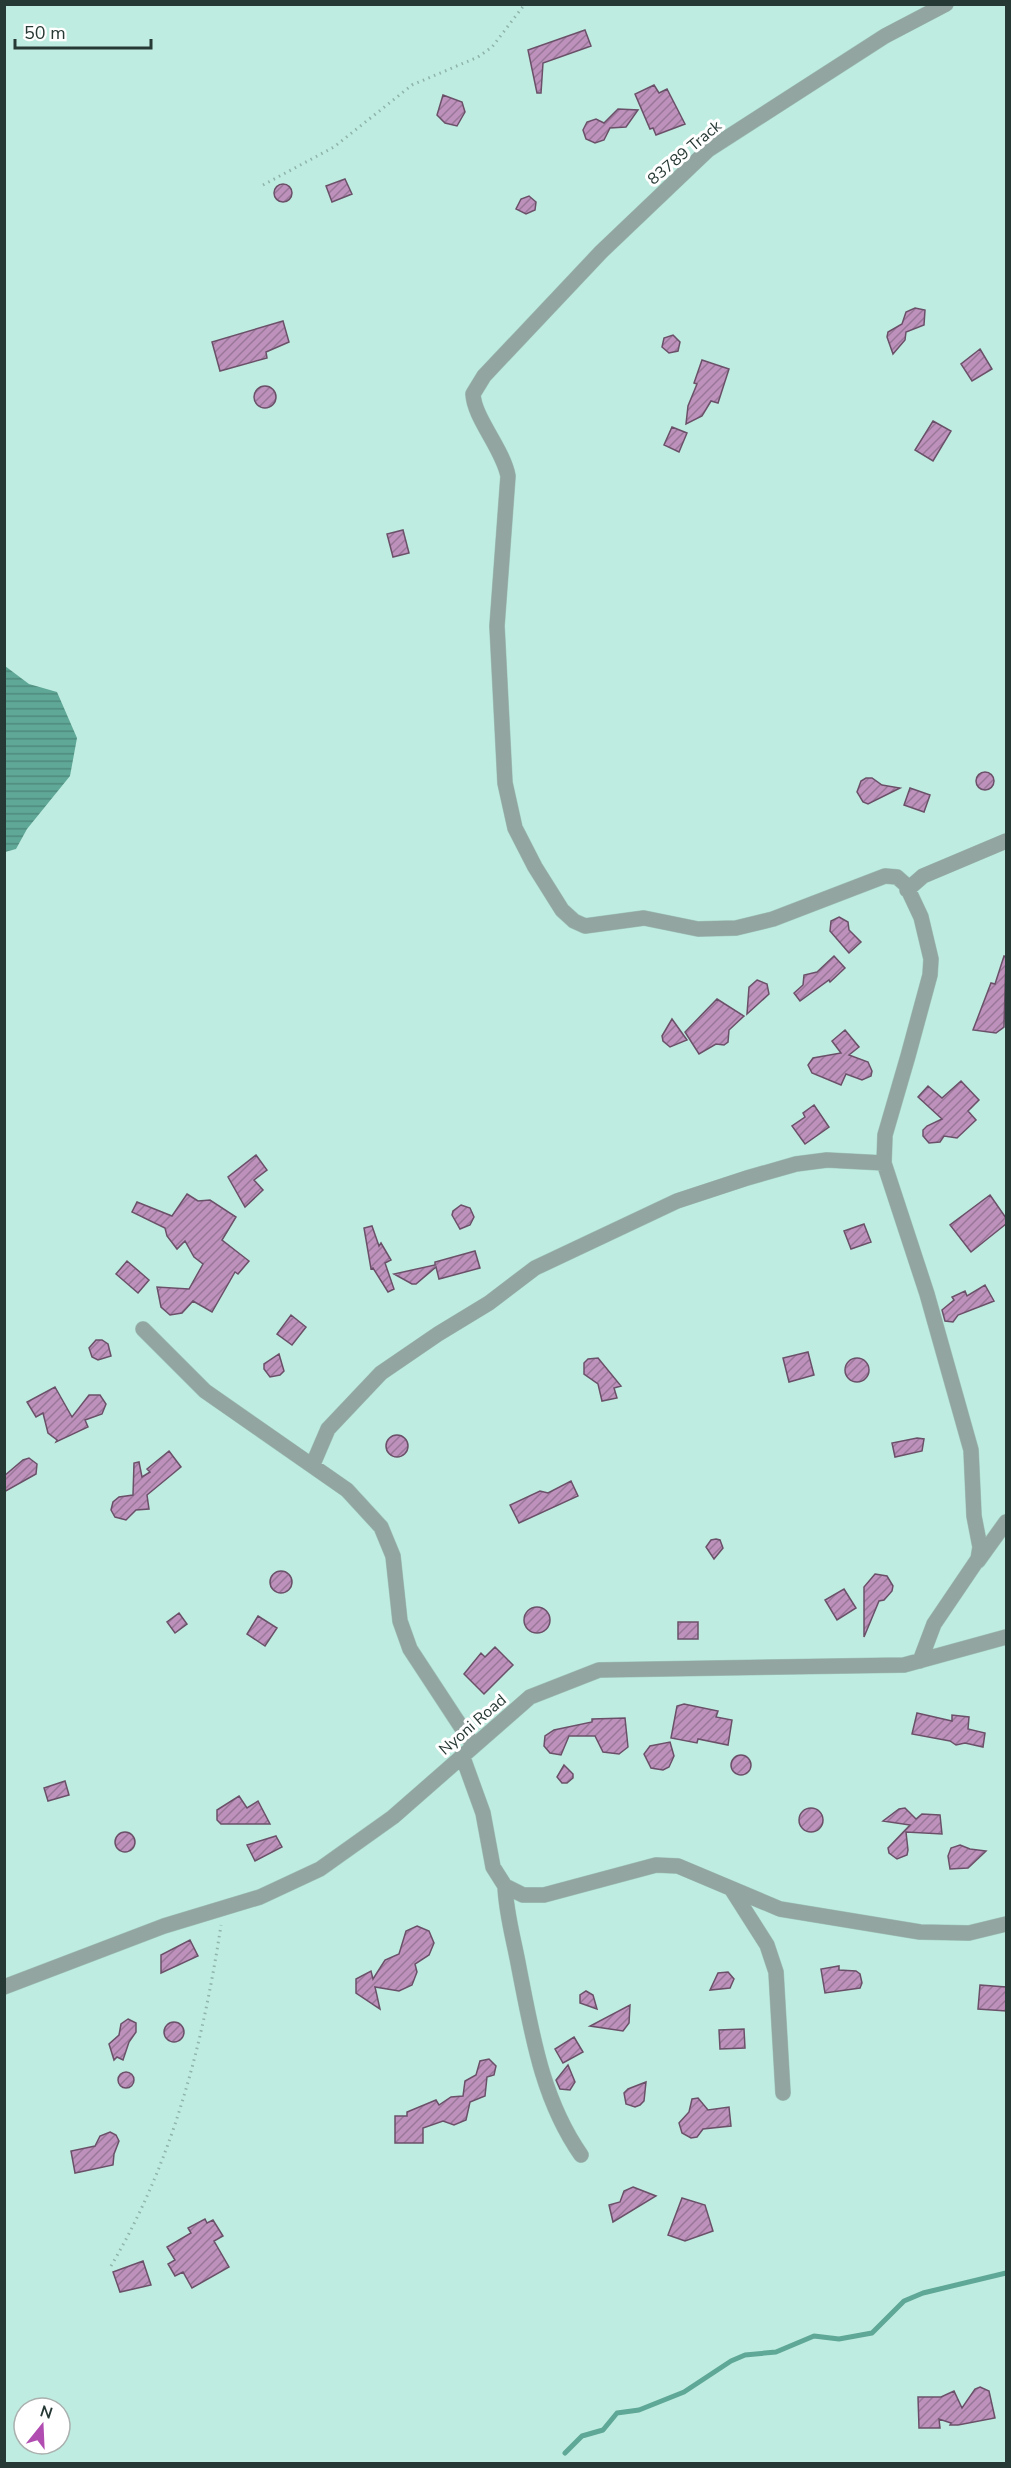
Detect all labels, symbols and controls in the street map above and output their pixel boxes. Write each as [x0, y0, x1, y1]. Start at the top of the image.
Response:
scale bar [15, 12, 152, 50]
text: 50 m [24, 21, 66, 45]
street label: 83789 Track [643, 115, 727, 190]
street label: Nyoni Road [434, 1689, 511, 1760]
north arrow [12, 2396, 72, 2456]
text: N [37, 2400, 55, 2425]

